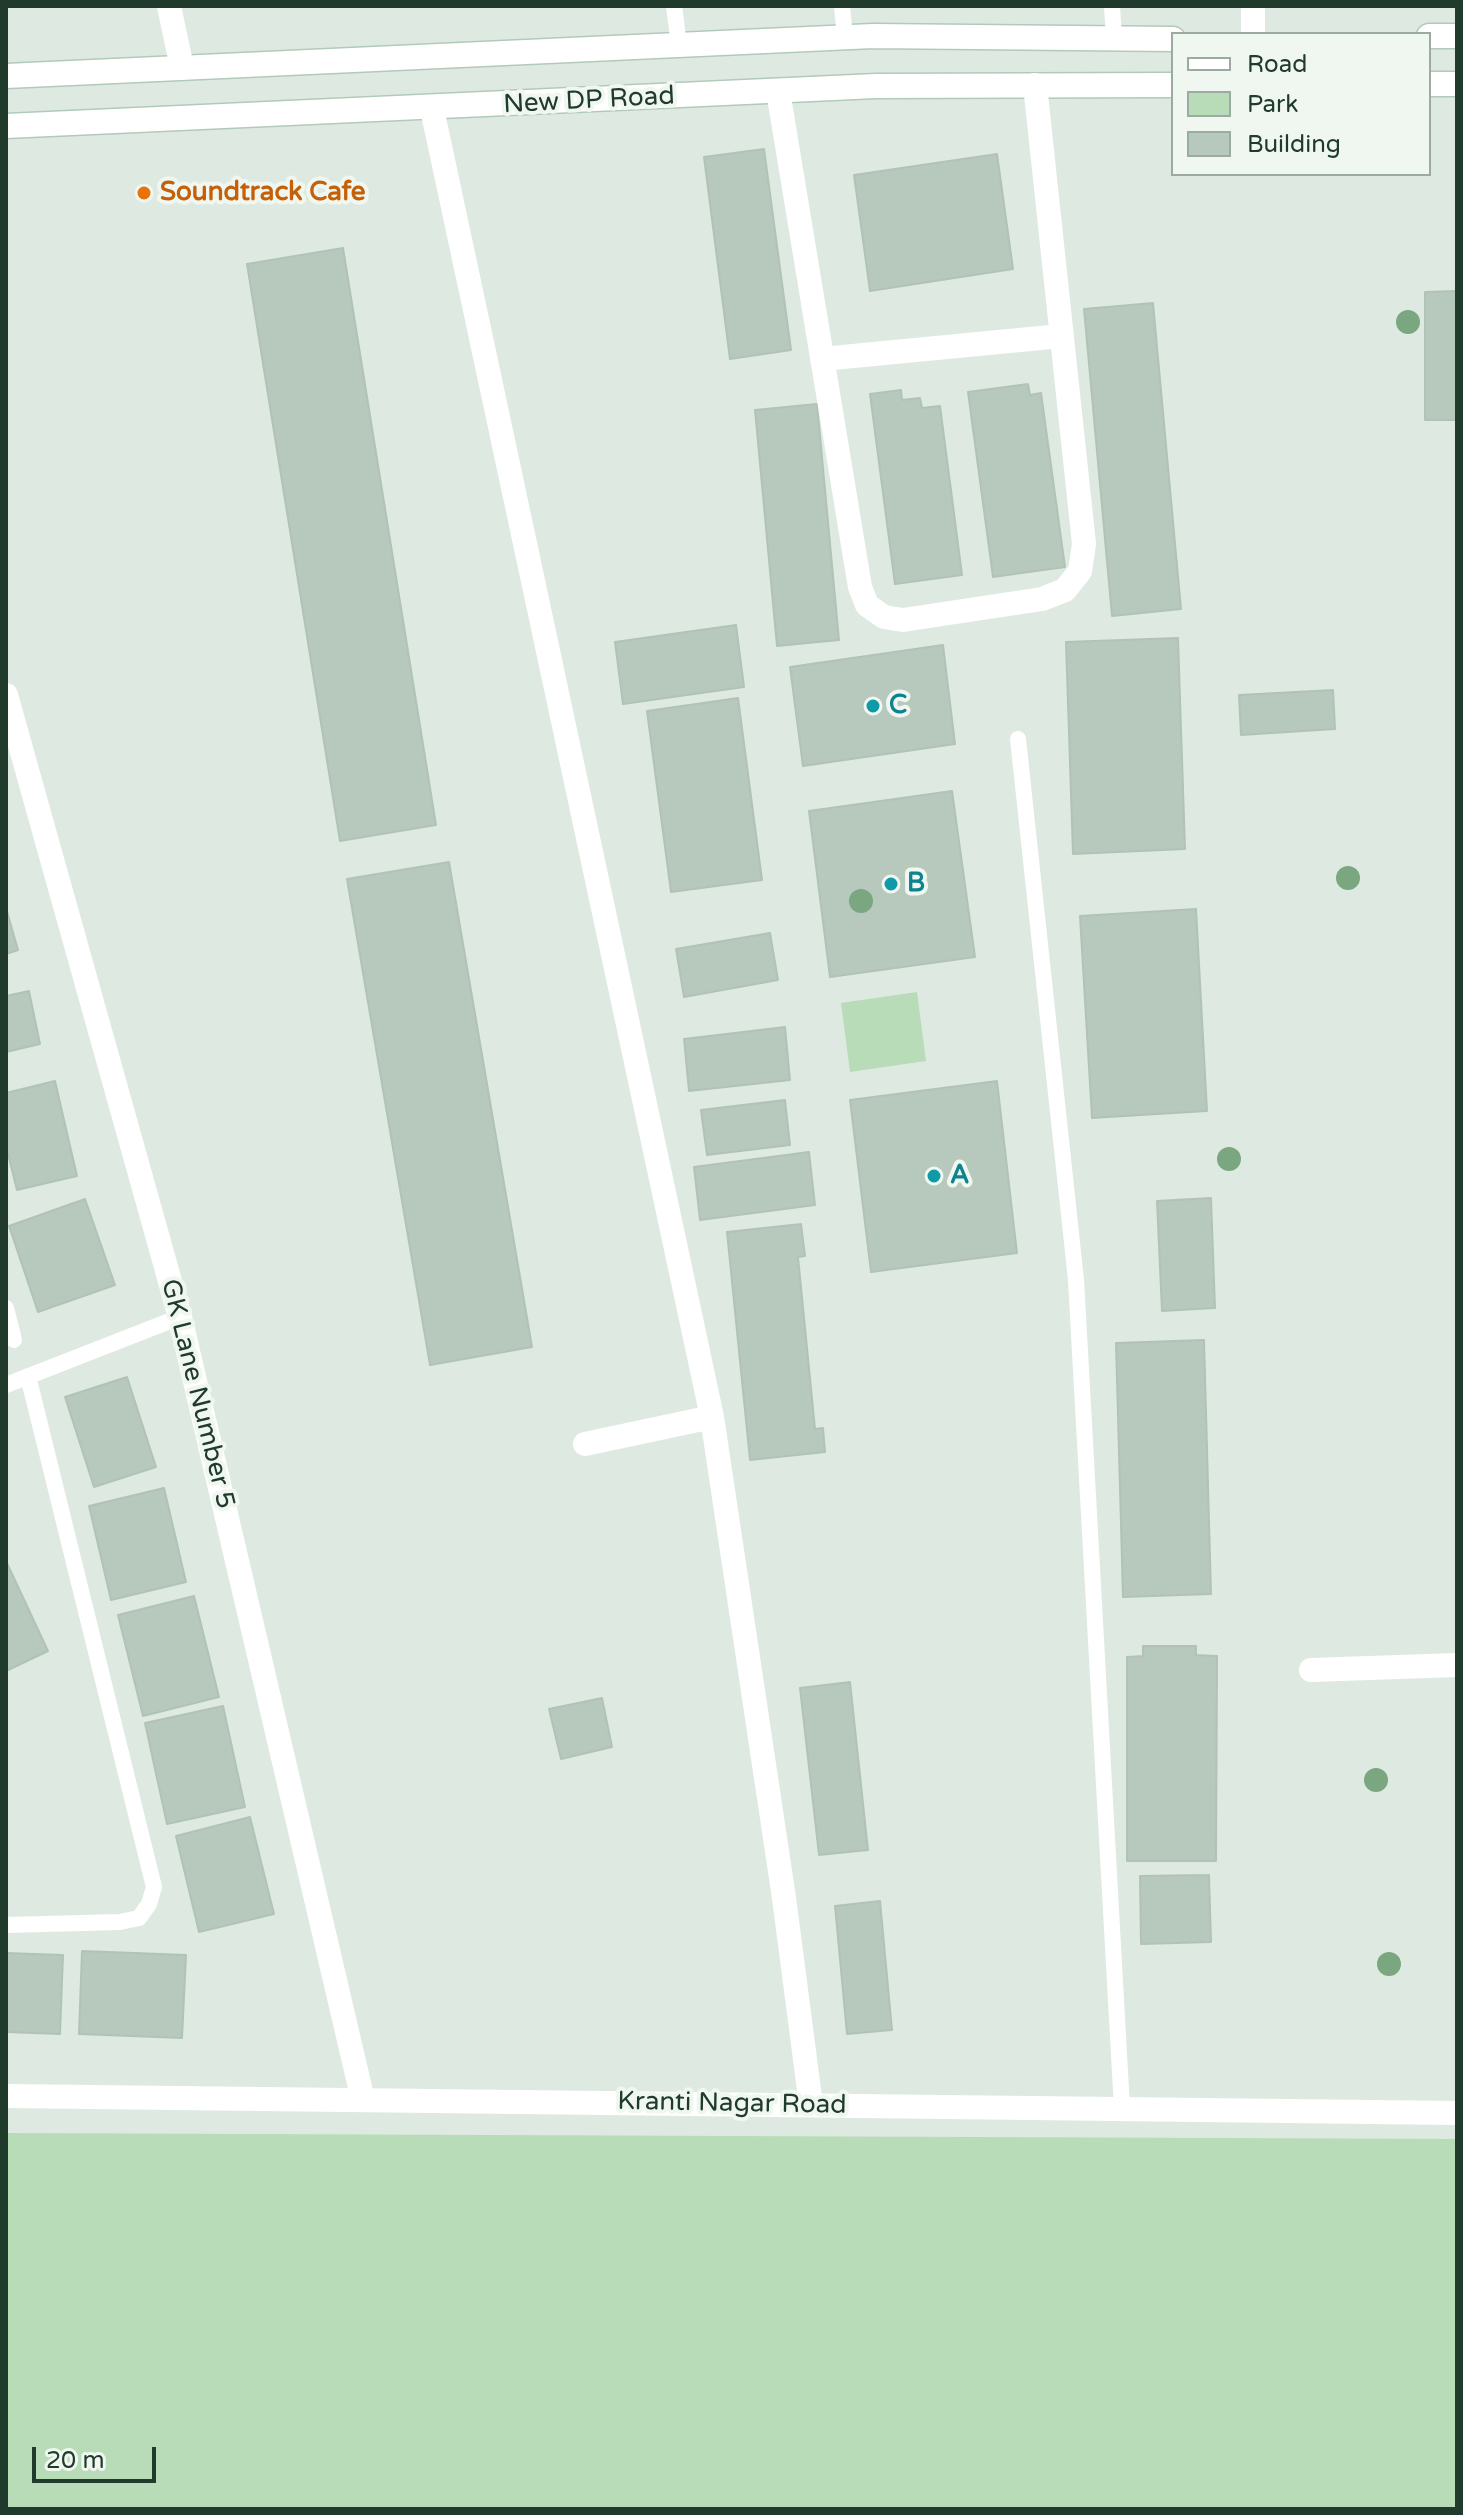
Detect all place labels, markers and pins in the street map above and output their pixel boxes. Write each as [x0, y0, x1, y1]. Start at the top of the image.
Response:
place label: Soundtrack Cafe [160, 177, 365, 209]
marker: Soundtrack Cafe [135, 184, 153, 202]
place label: C [889, 690, 907, 722]
marker: C [864, 697, 882, 715]
place label: B [907, 868, 925, 900]
marker: B [882, 875, 900, 893]
place label: A [950, 1160, 969, 1192]
marker: A [925, 1167, 943, 1185]

